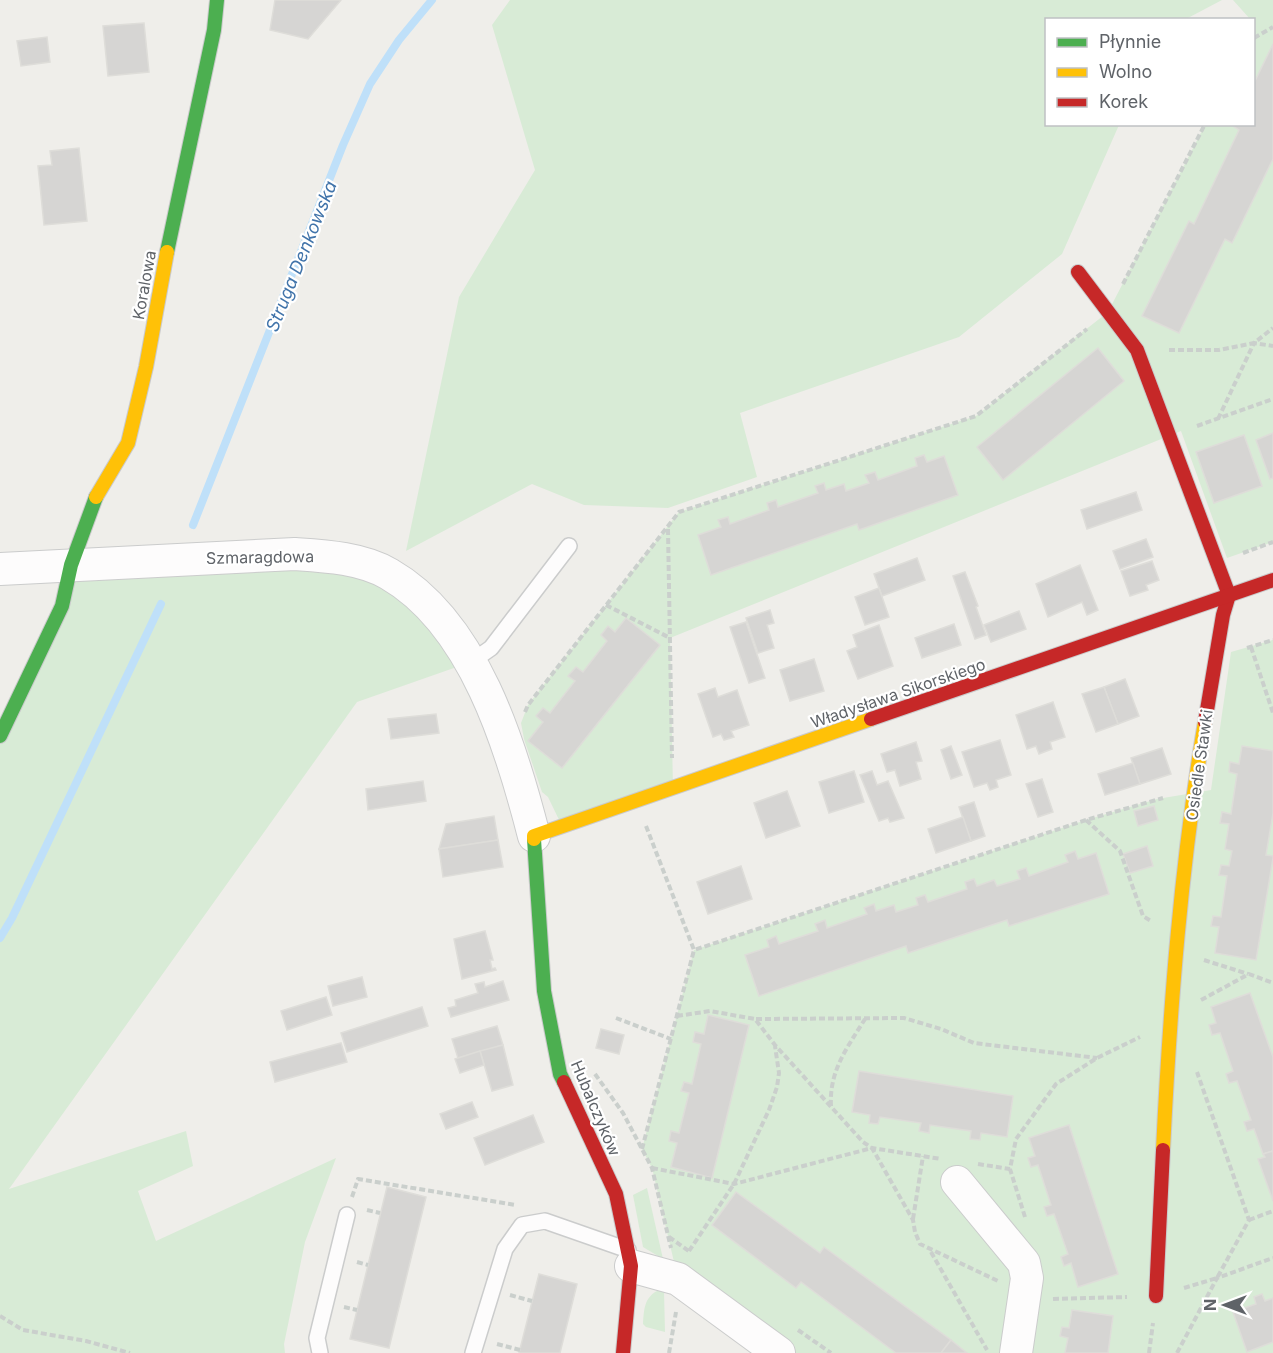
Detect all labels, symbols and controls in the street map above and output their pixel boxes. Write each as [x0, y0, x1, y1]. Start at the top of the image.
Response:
legend [1045, 18, 1255, 126]
text: Płynnie [1099, 31, 1161, 52]
text: Wolno [1099, 61, 1152, 82]
text: Korek [1099, 91, 1148, 112]
water label: Struga Denkowska [261, 178, 341, 334]
street label: Koralowa [128, 249, 160, 321]
street label: Szmaragdowa [206, 546, 314, 568]
street label: Władysława Sikorskiego [808, 654, 988, 732]
street label: Osiedle Stawki [1181, 708, 1217, 822]
street label: Hubalczyków [567, 1057, 625, 1159]
north arrow [1195, 1275, 1255, 1335]
text: N [1200, 1299, 1220, 1311]

